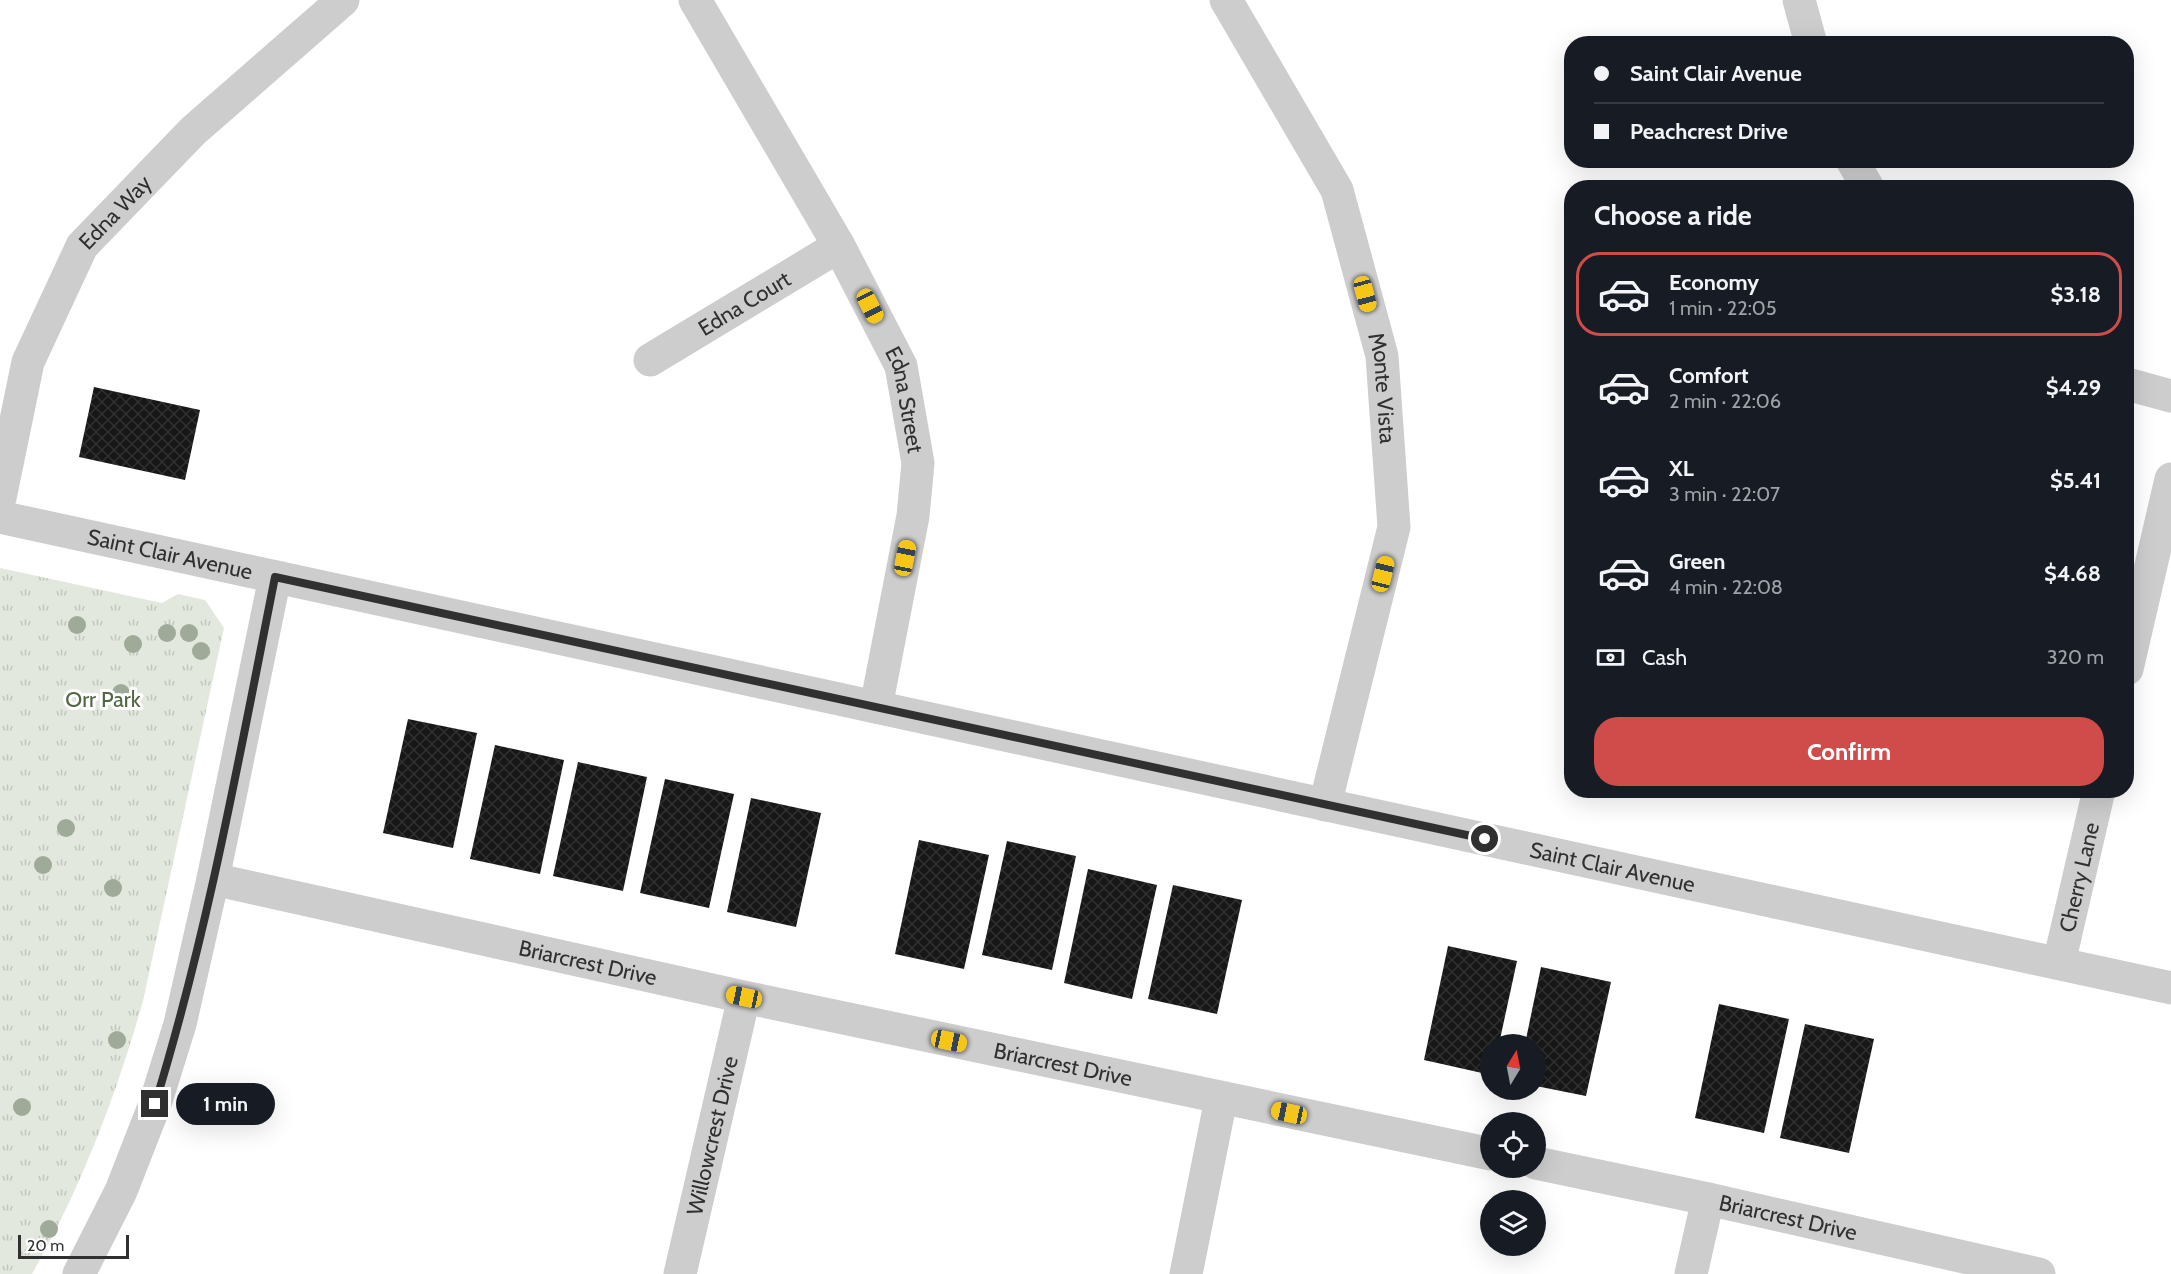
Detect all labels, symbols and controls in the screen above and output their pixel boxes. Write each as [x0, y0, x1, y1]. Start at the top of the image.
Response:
text: Saint Clair Avenue [1630, 60, 1802, 87]
text: Peachcrest Drive [1630, 118, 1788, 145]
street label: Edna Way [73, 170, 157, 255]
text: Choose a ride [1594, 199, 1752, 232]
street label: Edna Court [693, 265, 796, 342]
icon: car [1597, 267, 1651, 321]
text: Economy [1669, 269, 1759, 296]
car [1352, 274, 1378, 314]
text: $3.18 [2050, 281, 2101, 308]
car [854, 286, 886, 326]
text: 1 min · 22:05 [1669, 296, 1777, 320]
street label: Monte Vista [1362, 330, 1401, 445]
street label: Edna Street [879, 342, 929, 456]
icon: car [1597, 360, 1651, 414]
text: Comfort [1669, 362, 1748, 389]
text: $4.29 [2046, 374, 2101, 401]
text: 2 min · 22:06 [1669, 389, 1781, 413]
icon: car [1597, 453, 1651, 507]
text: XL [1669, 455, 1694, 482]
text: $5.41 [2050, 467, 2101, 494]
text: 3 min · 22:07 [1669, 482, 1780, 506]
street label: Saint Clair Avenue [85, 523, 255, 585]
car [893, 539, 917, 577]
icon: car [1597, 546, 1651, 600]
text: Green [1669, 548, 1725, 575]
car [1370, 554, 1396, 594]
text: $4.68 [2044, 560, 2101, 587]
text: 4 min · 22:08 [1669, 575, 1783, 599]
icon: cash [1594, 641, 1627, 674]
text: Cash [1642, 644, 1687, 671]
text: 320 m [2047, 645, 2104, 669]
park label: Orr Park [65, 686, 141, 713]
button: Confirm [1594, 717, 2104, 786]
street label: Cherry Lane [2054, 820, 2105, 935]
route start [1471, 825, 1498, 852]
street label: Saint Clair Avenue [1527, 836, 1697, 898]
street label: Briarcrest Drive [516, 934, 659, 991]
car [725, 984, 763, 1010]
car [930, 1028, 968, 1054]
north arrow [1480, 1034, 1546, 1100]
map controls [1480, 1034, 1546, 1256]
street label: Briarcrest Drive [991, 1037, 1135, 1092]
street label: Willowcrest Drive [681, 1054, 744, 1218]
callout: 1 min [176, 1083, 275, 1125]
route end [141, 1090, 168, 1117]
text: 1 min [203, 1092, 248, 1116]
car [1270, 1100, 1308, 1126]
button: locate [1480, 1112, 1546, 1178]
street label: Briarcrest Drive [1717, 1189, 1860, 1246]
button: layers [1480, 1190, 1546, 1256]
scale bar [18, 1232, 129, 1260]
text: 20 m [27, 1236, 64, 1255]

